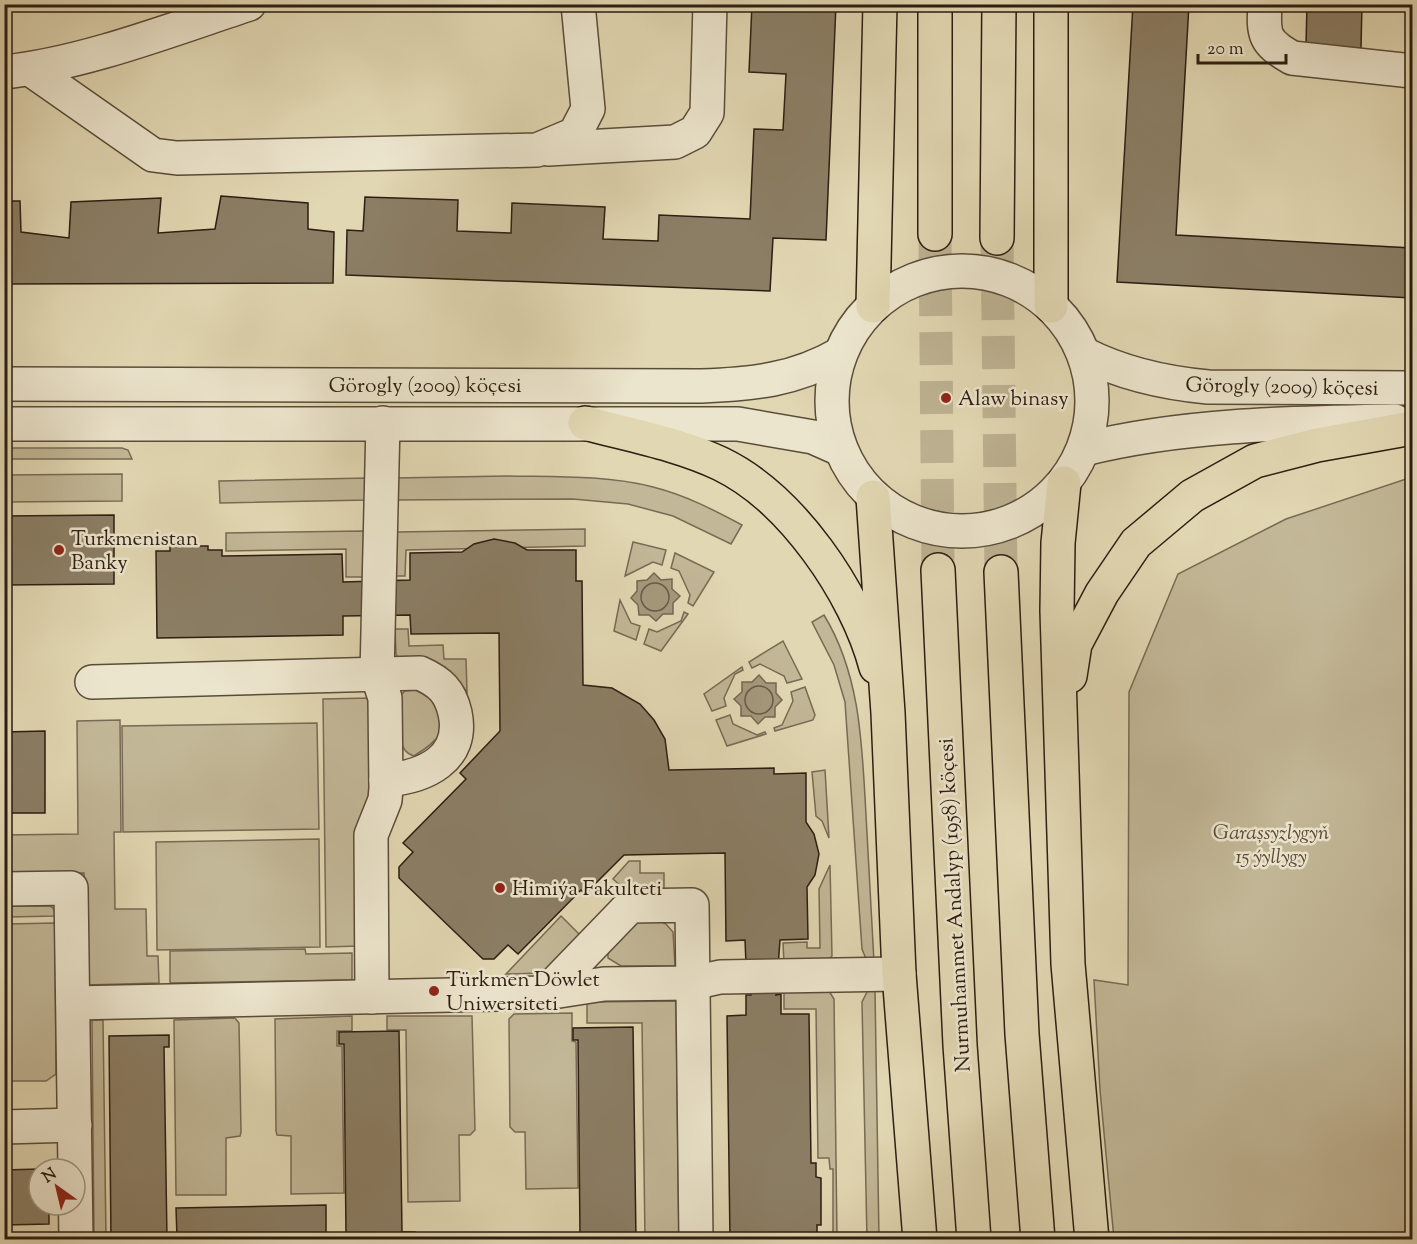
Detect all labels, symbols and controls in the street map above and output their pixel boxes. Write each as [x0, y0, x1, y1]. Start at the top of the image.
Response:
scale bar [1198, 27, 1286, 65]
text: 20 m [1207, 37, 1244, 63]
street label: Görogly (2009) köçesi [1185, 371, 1379, 405]
street label: Görogly (2009) köçesi [328, 372, 522, 402]
place label: Alaw binasy [958, 385, 1069, 415]
marker: Alaw binasy [939, 391, 953, 405]
place label: Turkmenistan Banky [71, 525, 198, 579]
marker: Turkmenistan Banky [52, 543, 66, 557]
street label: Nurmuhammet Andalyp (1958) köçesi [932, 737, 980, 1073]
park label: Garaşsyzlygyň 15 ýyllygy [1213, 819, 1329, 873]
place label: Himiýa Fakulteti [512, 875, 662, 905]
marker: Himiýa Fakulteti [493, 881, 507, 895]
place label: Türkmen Döwlet Uniwersiteti [446, 966, 600, 1020]
marker: Türkmen Döwlet Uniwersiteti [427, 984, 441, 998]
north arrow [27, 1157, 87, 1217]
text: N [38, 1163, 62, 1190]

